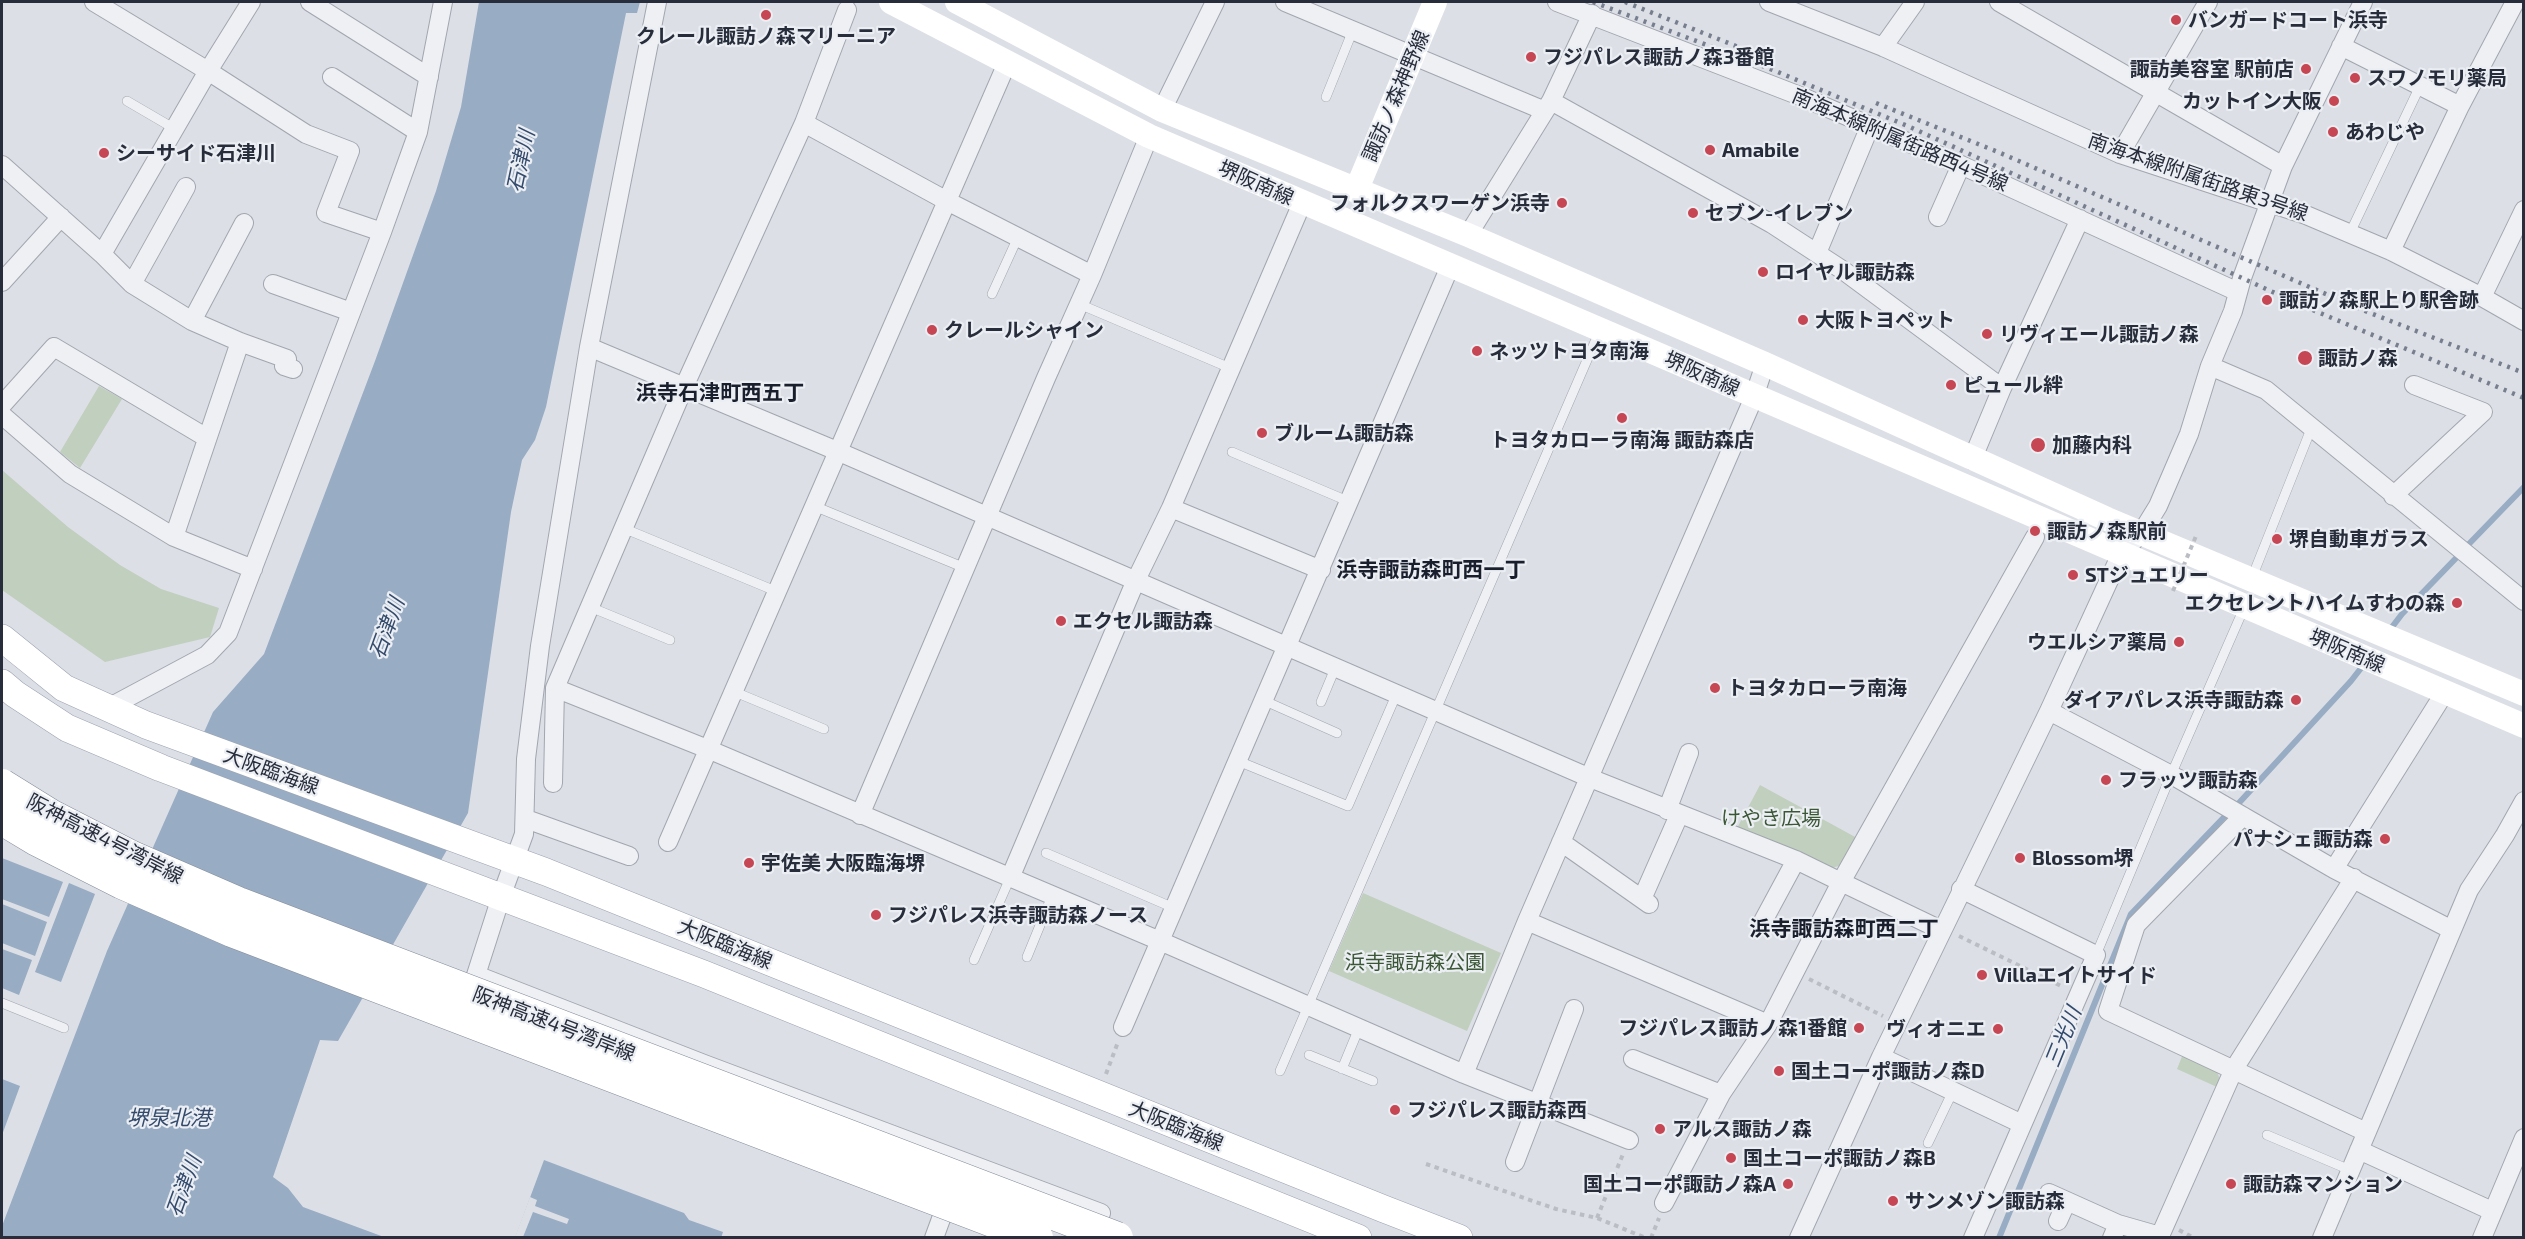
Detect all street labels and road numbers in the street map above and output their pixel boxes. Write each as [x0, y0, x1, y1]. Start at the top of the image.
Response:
street label: 諏訪ノ森神野線 [1358, 27, 1434, 165]
street label: 南海本線附属街路西4号線 [1788, 84, 2012, 196]
street label: 南海本線附属街路東3号線 [2085, 128, 2311, 226]
street label: 堺阪南線 [1215, 156, 1297, 210]
street label: 堺阪南線 [1661, 347, 1743, 401]
street label: 堺阪南線 [2305, 624, 2389, 678]
street label: 大阪臨海線 [220, 743, 322, 799]
street label: 阪神高速4号湾岸線 [23, 789, 187, 889]
street label: 大阪臨海線 [674, 914, 776, 974]
street label: 阪神高速4号湾岸線 [469, 982, 639, 1066]
street label: 大阪臨海線 [1125, 1096, 1227, 1156]

